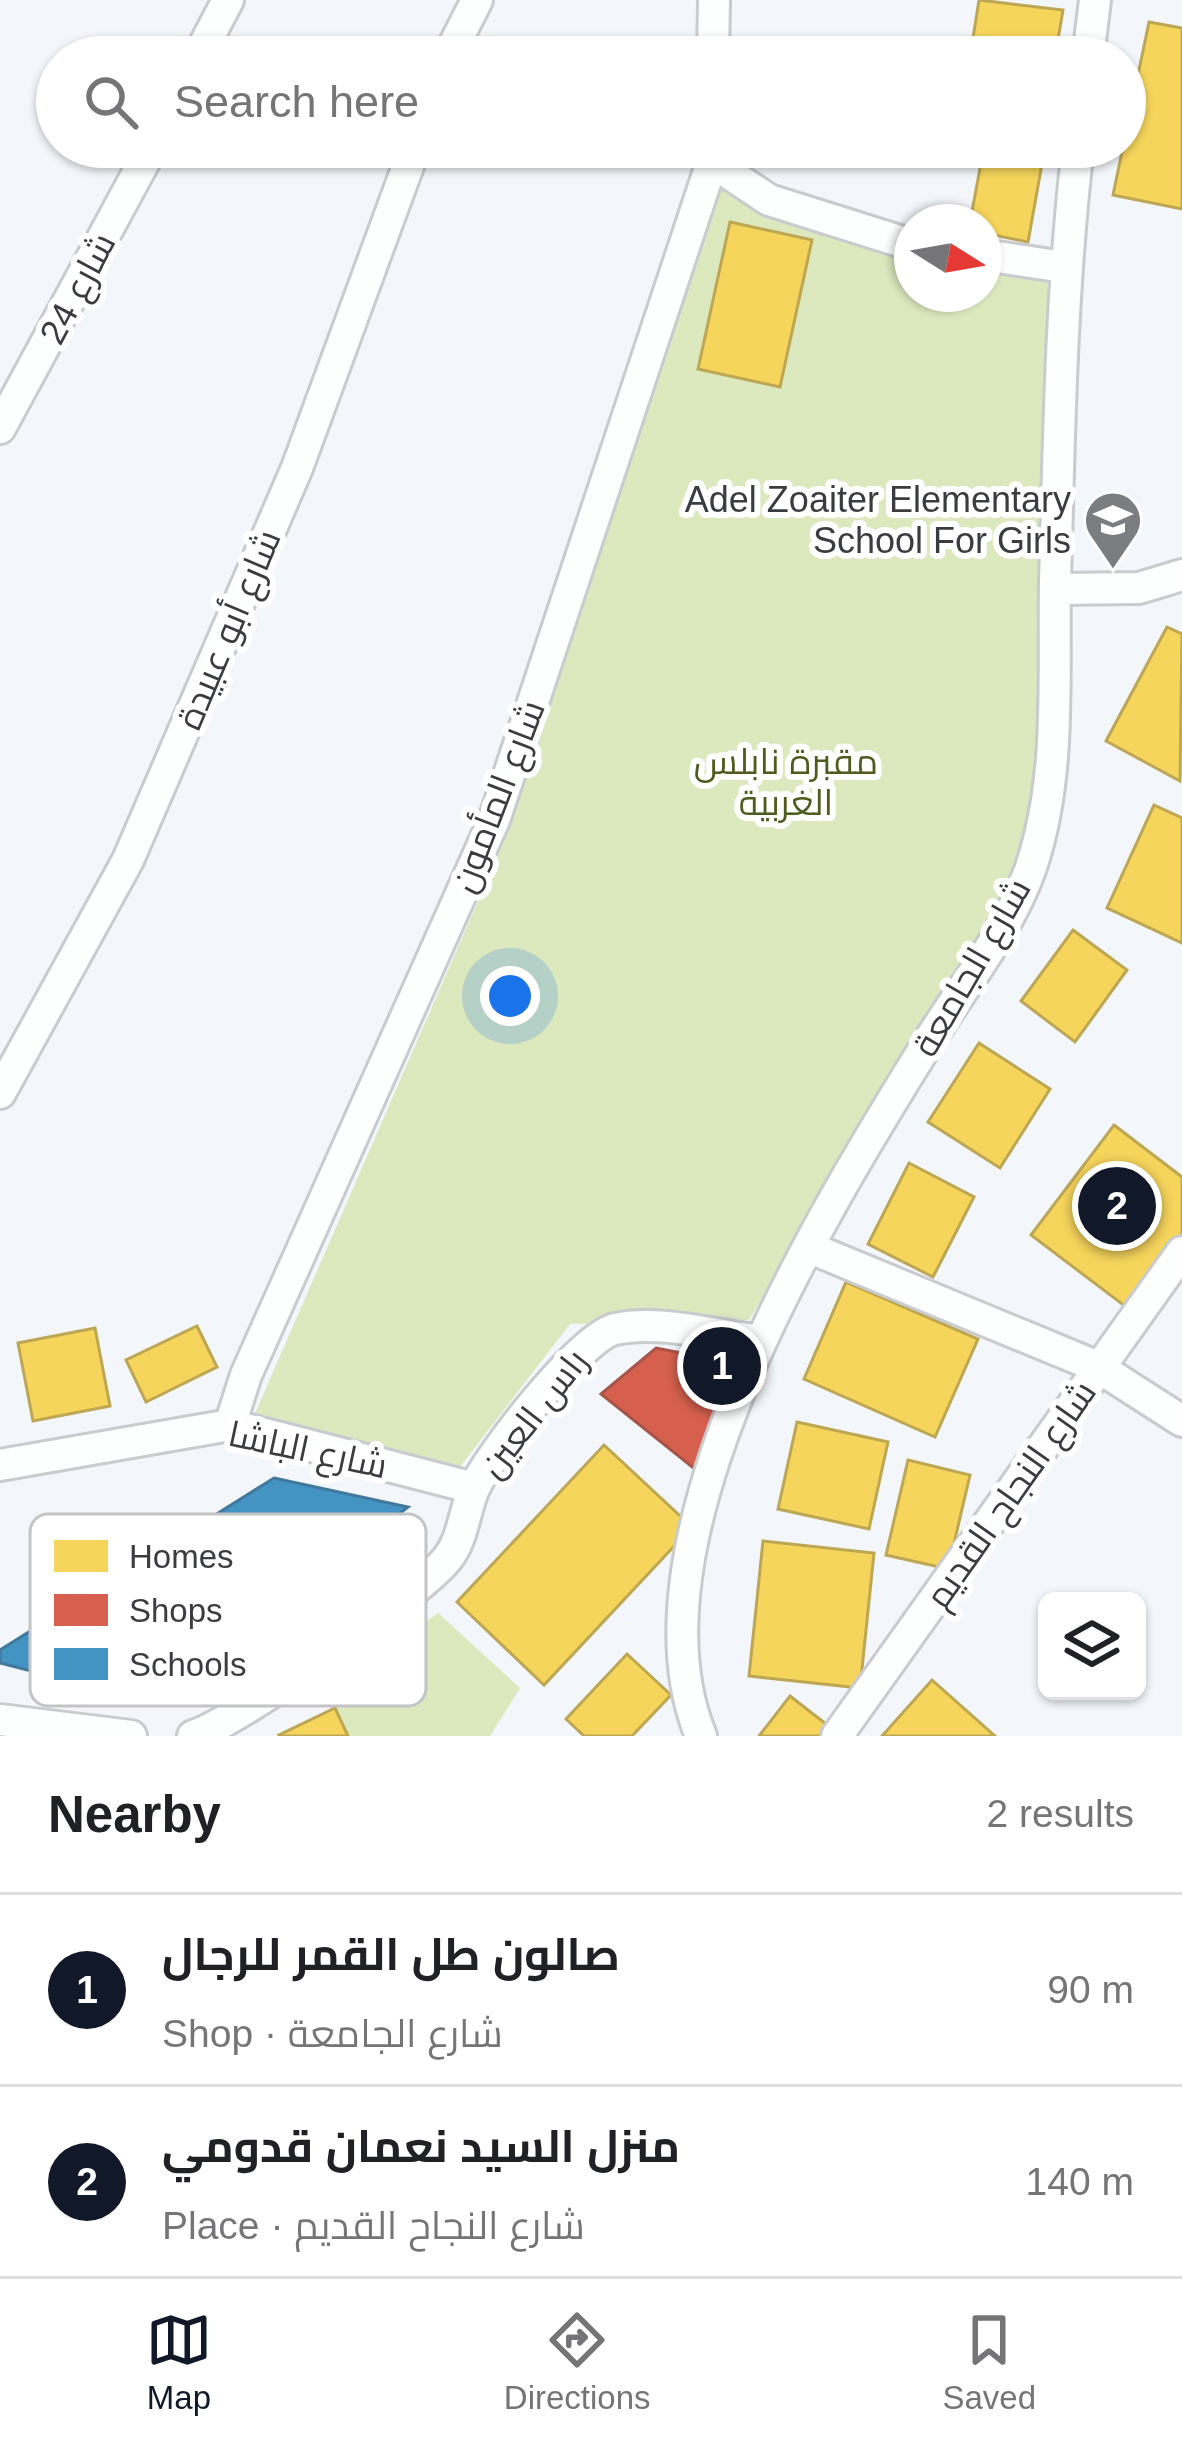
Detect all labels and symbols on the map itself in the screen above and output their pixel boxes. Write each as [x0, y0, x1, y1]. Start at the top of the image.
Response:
north arrow [894, 204, 1002, 312]
street label: شارع 24 [31, 226, 127, 353]
place label: Adel Zoaiter Elementary School For Girls [685, 479, 1071, 561]
school or university icon: Adel Zoaiter Elementary School For Girls [1082, 489, 1144, 571]
street label: شارع أبو عبيدة [166, 523, 293, 737]
street label: شارع المأمون [440, 694, 557, 899]
park label: مقبرة نابلس الغربية [694, 741, 878, 823]
street label: شارع الجامعة [904, 871, 1042, 1065]
your location [480, 966, 540, 1026]
pin: 2 [1078, 1161, 1156, 1251]
pin: 1 [683, 1321, 761, 1411]
street label: راس العين [471, 1341, 597, 1486]
street label: شارع النجاح القديم [917, 1373, 1107, 1618]
street label: شارع الباشا [224, 1413, 391, 1490]
legend [30, 1514, 426, 1706]
text: Homes [129, 1538, 234, 1575]
text: Shops [129, 1592, 223, 1629]
text: Schools [129, 1646, 246, 1683]

